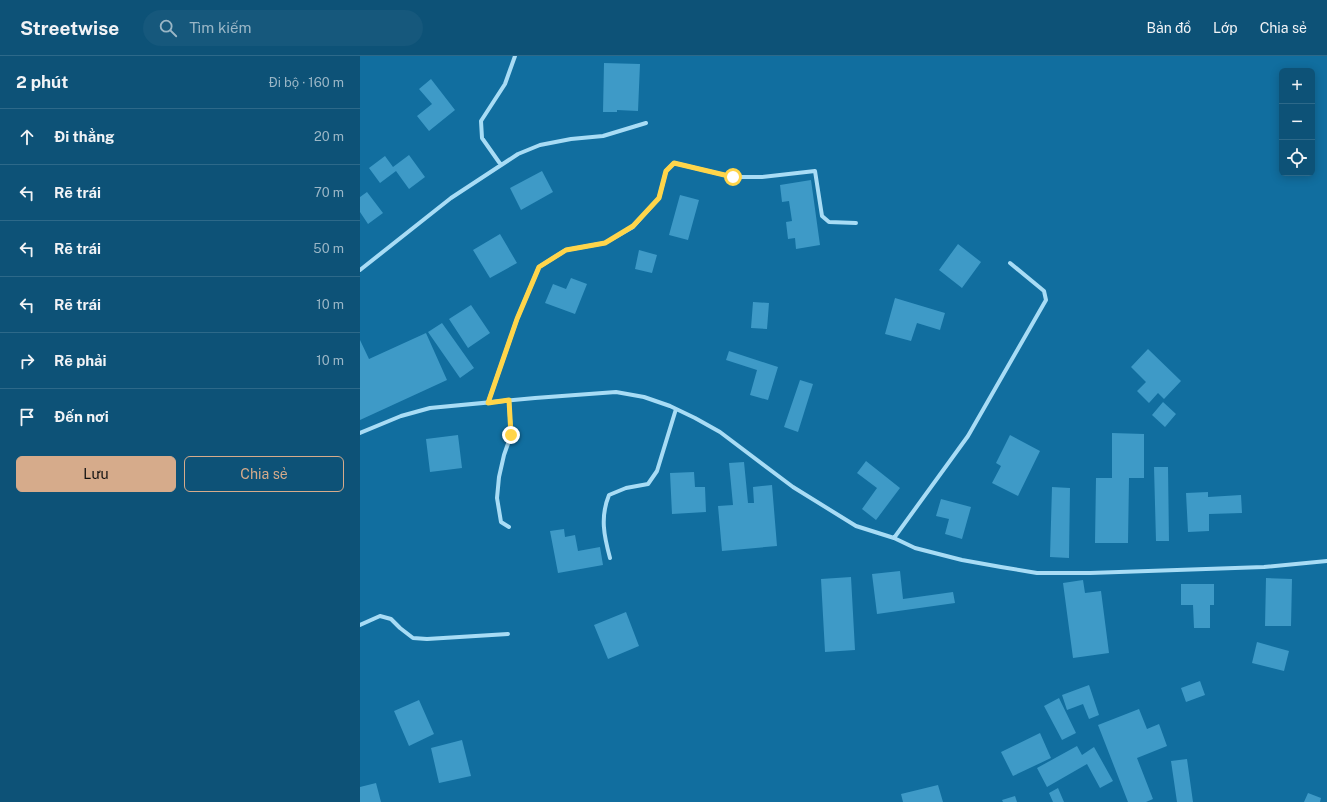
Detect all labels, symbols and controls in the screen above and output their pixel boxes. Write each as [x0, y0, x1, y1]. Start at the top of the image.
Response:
search box [143, 10, 423, 46]
text: Streetwise [20, 17, 119, 39]
icon: search [157, 17, 179, 39]
text: Tìm kiếm [189, 19, 252, 36]
text: Bản đồ [1147, 20, 1191, 36]
text: Lớp [1213, 20, 1238, 36]
text: Chia sẻ [1260, 20, 1307, 36]
map controls [1279, 68, 1315, 176]
button: + [1279, 68, 1315, 104]
text: 2 phút [16, 72, 68, 92]
text: Đi bộ · 160 m [269, 75, 344, 90]
button: − [1279, 104, 1315, 140]
icon: ahead [16, 126, 38, 148]
text: Đi thẳng [54, 128, 115, 145]
text: 20 m [314, 129, 344, 144]
button: locate [1279, 140, 1315, 176]
route start [724, 168, 742, 186]
icon: left [16, 182, 38, 204]
text: Rẽ trái [54, 184, 101, 201]
text: 70 m [314, 185, 344, 200]
icon: left [16, 238, 38, 260]
text: Rẽ trái [54, 240, 101, 257]
text: 50 m [313, 241, 344, 256]
icon: left [16, 294, 38, 316]
text: Rẽ trái [54, 296, 101, 313]
text: 10 m [316, 297, 344, 312]
icon: right [16, 350, 38, 372]
text: Rẽ phải [54, 352, 107, 369]
text: 10 m [316, 353, 344, 368]
icon: arrive [16, 406, 38, 428]
text: Đến nơi [54, 408, 109, 425]
route end [502, 426, 520, 444]
button: Lưu [16, 456, 176, 492]
button: Chia sẻ [184, 456, 344, 492]

